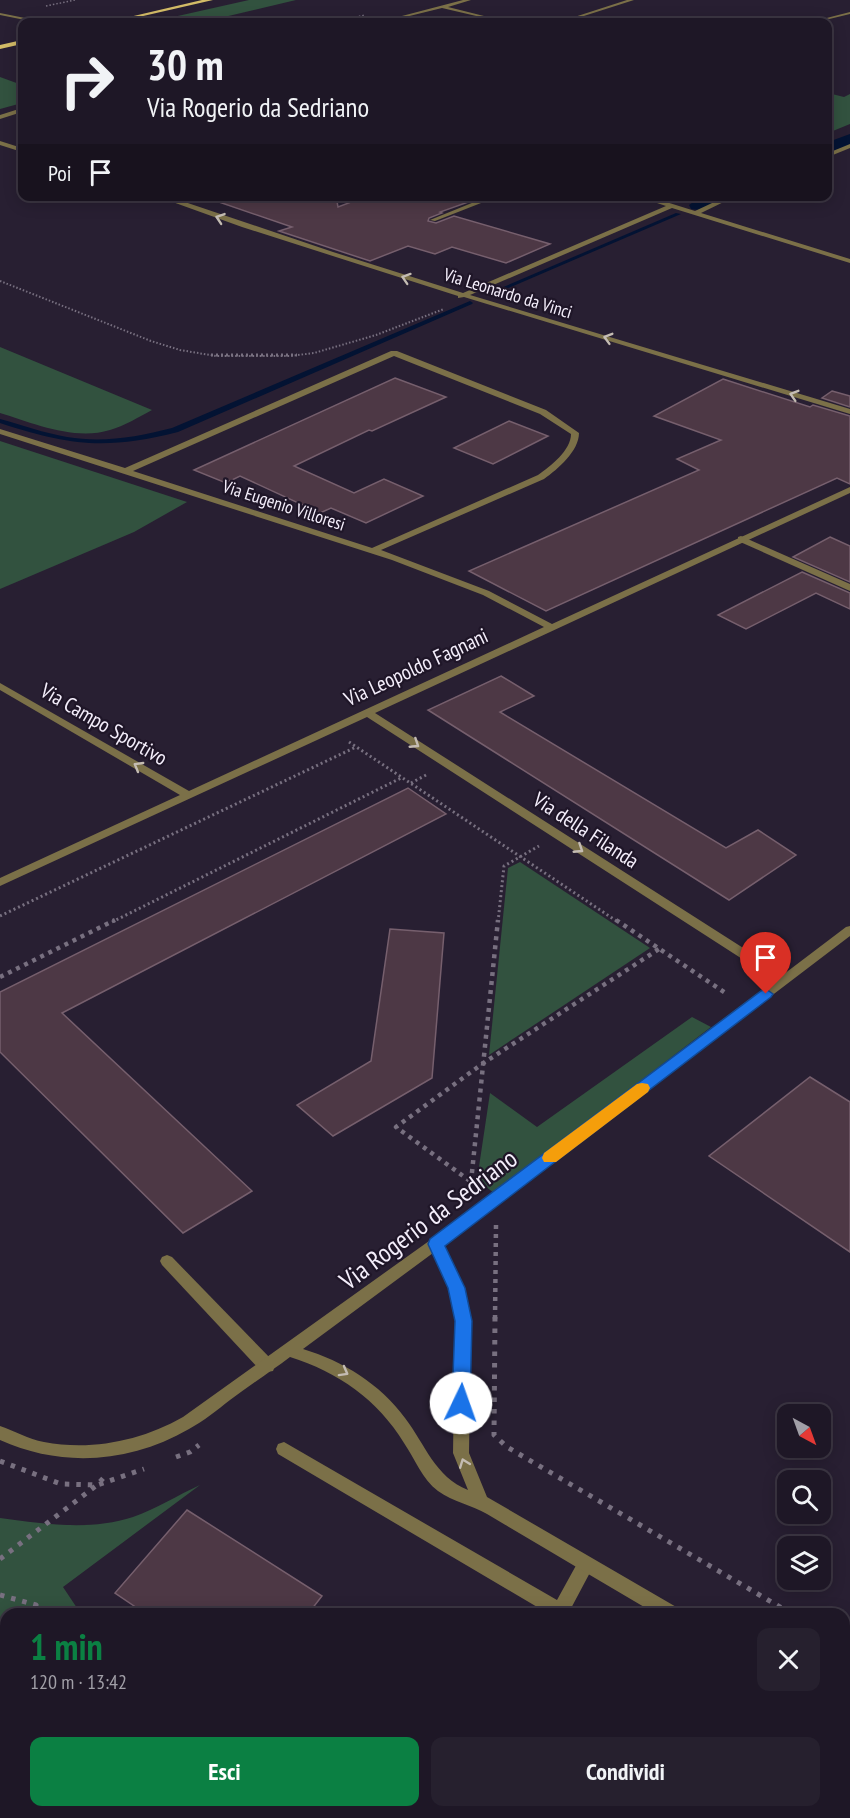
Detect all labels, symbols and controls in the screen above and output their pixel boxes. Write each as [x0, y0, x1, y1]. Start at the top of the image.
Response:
text: 30 m [147, 37, 224, 92]
icon: right [48, 42, 126, 120]
text: Via Rogerio da Sedriano [147, 90, 369, 124]
icon: arrive [84, 156, 117, 189]
text: Poi [48, 159, 72, 187]
one-way arrow [215, 213, 226, 225]
street label: Via Leonardo da Vinci [440, 262, 575, 323]
one-way arrow [401, 273, 412, 285]
one-way arrow [603, 333, 613, 345]
one-way arrow [789, 390, 800, 402]
street label: Via Eugenio Villoresi [219, 474, 348, 536]
street label: Via Leopoldo Fagnani [339, 622, 492, 713]
street label: Via Campo Sportivo [35, 676, 172, 771]
one-way arrow [409, 736, 419, 748]
one-way arrow [134, 762, 144, 773]
street label: Via della Filanda [527, 785, 644, 874]
one-way arrow [573, 842, 584, 853]
pin [740, 932, 791, 994]
icon: arrive [749, 941, 782, 974]
street label: Via Rogerio da Sedriano [332, 1141, 523, 1297]
one-way arrow [337, 1365, 348, 1376]
position arrow [429, 1371, 493, 1435]
north arrow [777, 1404, 831, 1458]
map controls [777, 1404, 831, 1590]
one-way arrow [459, 1458, 472, 1469]
button: search [777, 1470, 831, 1524]
button: layers [777, 1536, 831, 1590]
text: 1 min [30, 1623, 103, 1670]
button: close [757, 1628, 820, 1691]
text: 120 m · 13:42 [30, 1669, 127, 1695]
button: Esci [30, 1737, 419, 1806]
button: Condividi [431, 1737, 820, 1806]

